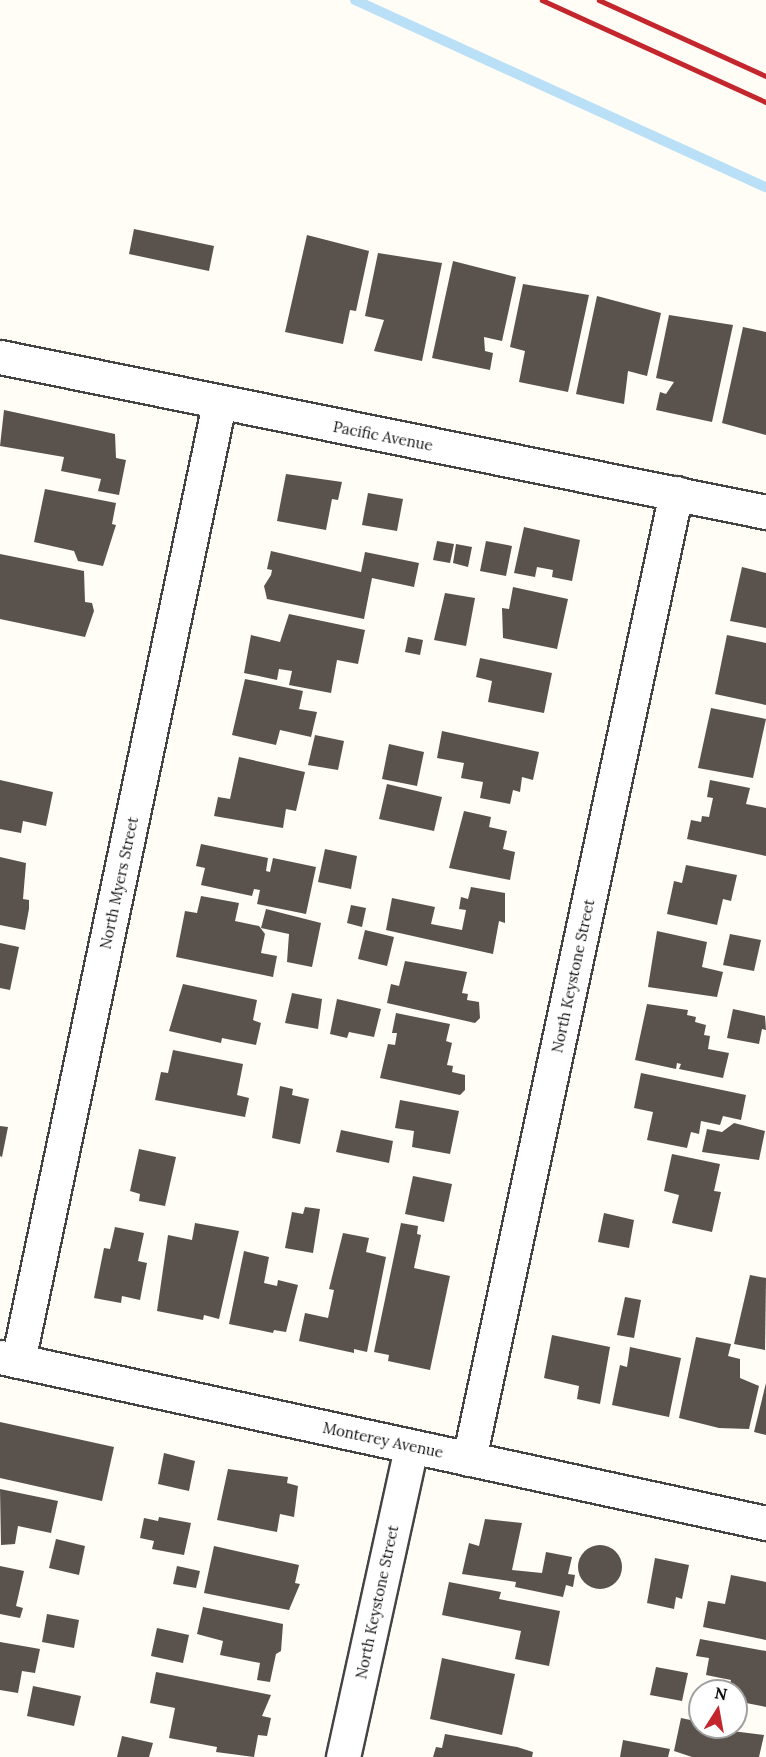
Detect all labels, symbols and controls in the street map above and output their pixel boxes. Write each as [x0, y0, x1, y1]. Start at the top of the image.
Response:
street label: Pacific Avenue [332, 418, 434, 454]
street label: North Myers Street [96, 815, 142, 951]
street label: North Keystone Street [548, 898, 598, 1054]
street label: Monterey Avenue [321, 1418, 445, 1462]
street label: North Keystone Street [352, 1524, 402, 1680]
north arrow [688, 1679, 748, 1739]
text: N [713, 1682, 729, 1704]

